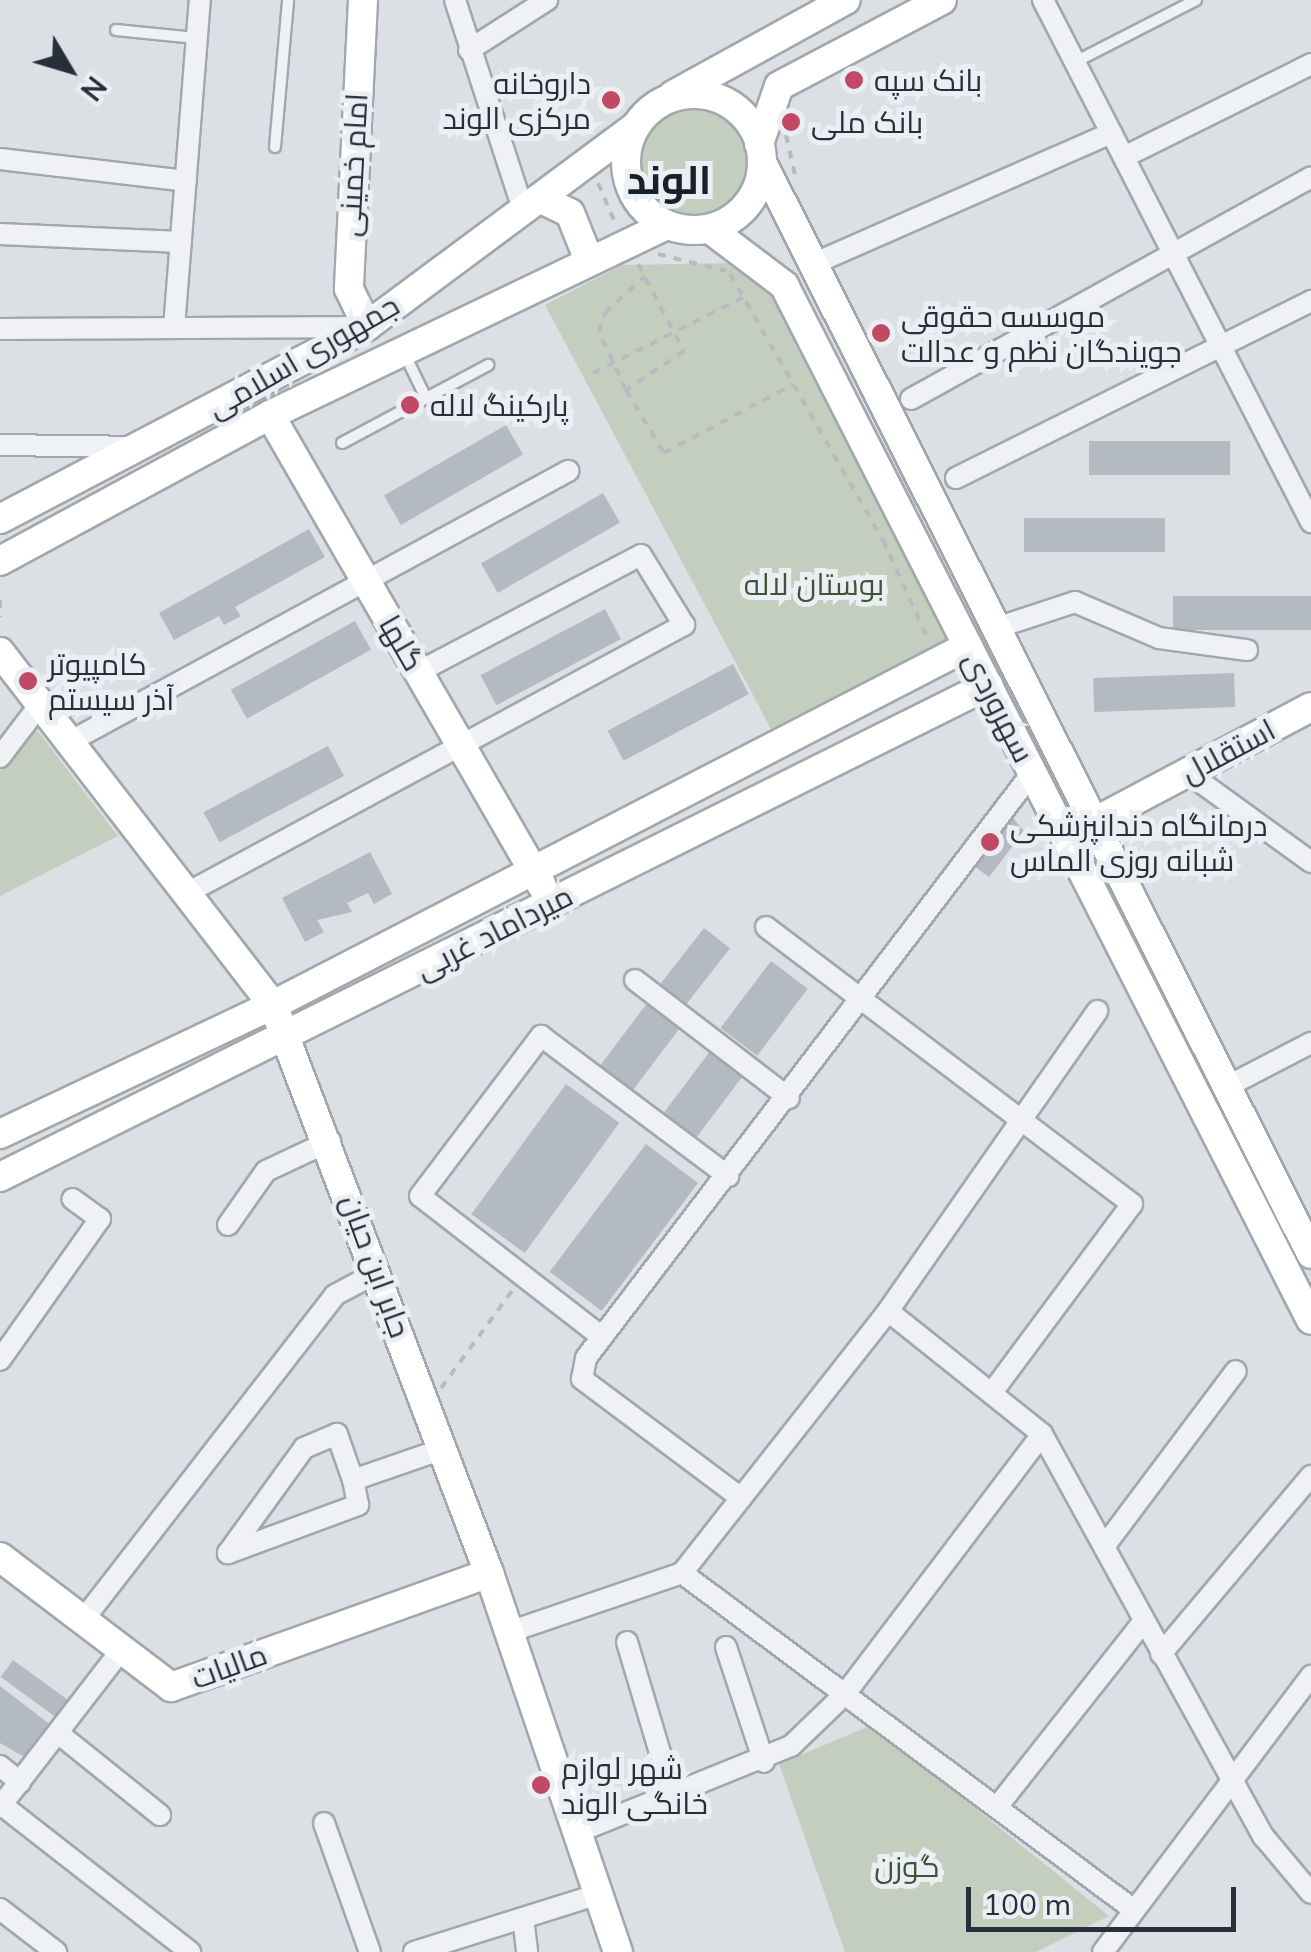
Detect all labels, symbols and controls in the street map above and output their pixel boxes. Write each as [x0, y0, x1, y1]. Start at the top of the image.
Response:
north arrow [20, 20, 120, 120]
place label: بانک سپه [874, 62, 982, 98]
place label: داروخانه مرکزی الوند [443, 65, 591, 136]
marker: بانک سپه [843, 69, 865, 91]
text: N [74, 70, 114, 108]
marker: داروخانه مرکزی الوند [600, 89, 622, 111]
street label: امام خمینی [331, 92, 375, 238]
place label: بانک ملی [811, 104, 923, 140]
marker: بانک ملی [780, 111, 802, 133]
district label: الوند [627, 155, 711, 203]
street label: جمهوری اسلامی [201, 287, 405, 425]
place label: موسسه حقوقی جویندگان نظم و عدالت [901, 298, 1182, 368]
marker: موسسه حقوقی جویندگان نظم و عدالت [870, 322, 892, 344]
place label: پارکینگ لاله [430, 387, 568, 423]
marker: پارکینگ لاله [399, 394, 421, 416]
park label: بوستان لاله [744, 566, 884, 602]
street label: گلها [372, 609, 432, 677]
place label: کامپیوتر آذر سیستم [48, 646, 174, 716]
street label: سهروردی [956, 646, 1042, 768]
marker: کامپیوتر آذر سیستم [17, 670, 39, 692]
street label: استقلال [1175, 711, 1281, 791]
place label: درمانگاه دندان‍‍پزشکی شبانه روزی الماس [1010, 807, 1267, 878]
marker: درمانگاه دندان‍‍پزشکی شبانه روزی الماس [979, 831, 1001, 853]
street label: میرداماد غربی [409, 877, 579, 987]
street label: جابر ابن حیان [334, 1190, 418, 1342]
street label: مالیات [186, 1636, 272, 1696]
place label: شهر لوازم خانگی الوند [561, 1750, 708, 1820]
marker: شهر لوازم خانگی الوند [530, 1774, 552, 1796]
park label: گوزن [874, 1848, 940, 1884]
scale bar [971, 1867, 1241, 1929]
text: 100 m [983, 1885, 1071, 1923]

